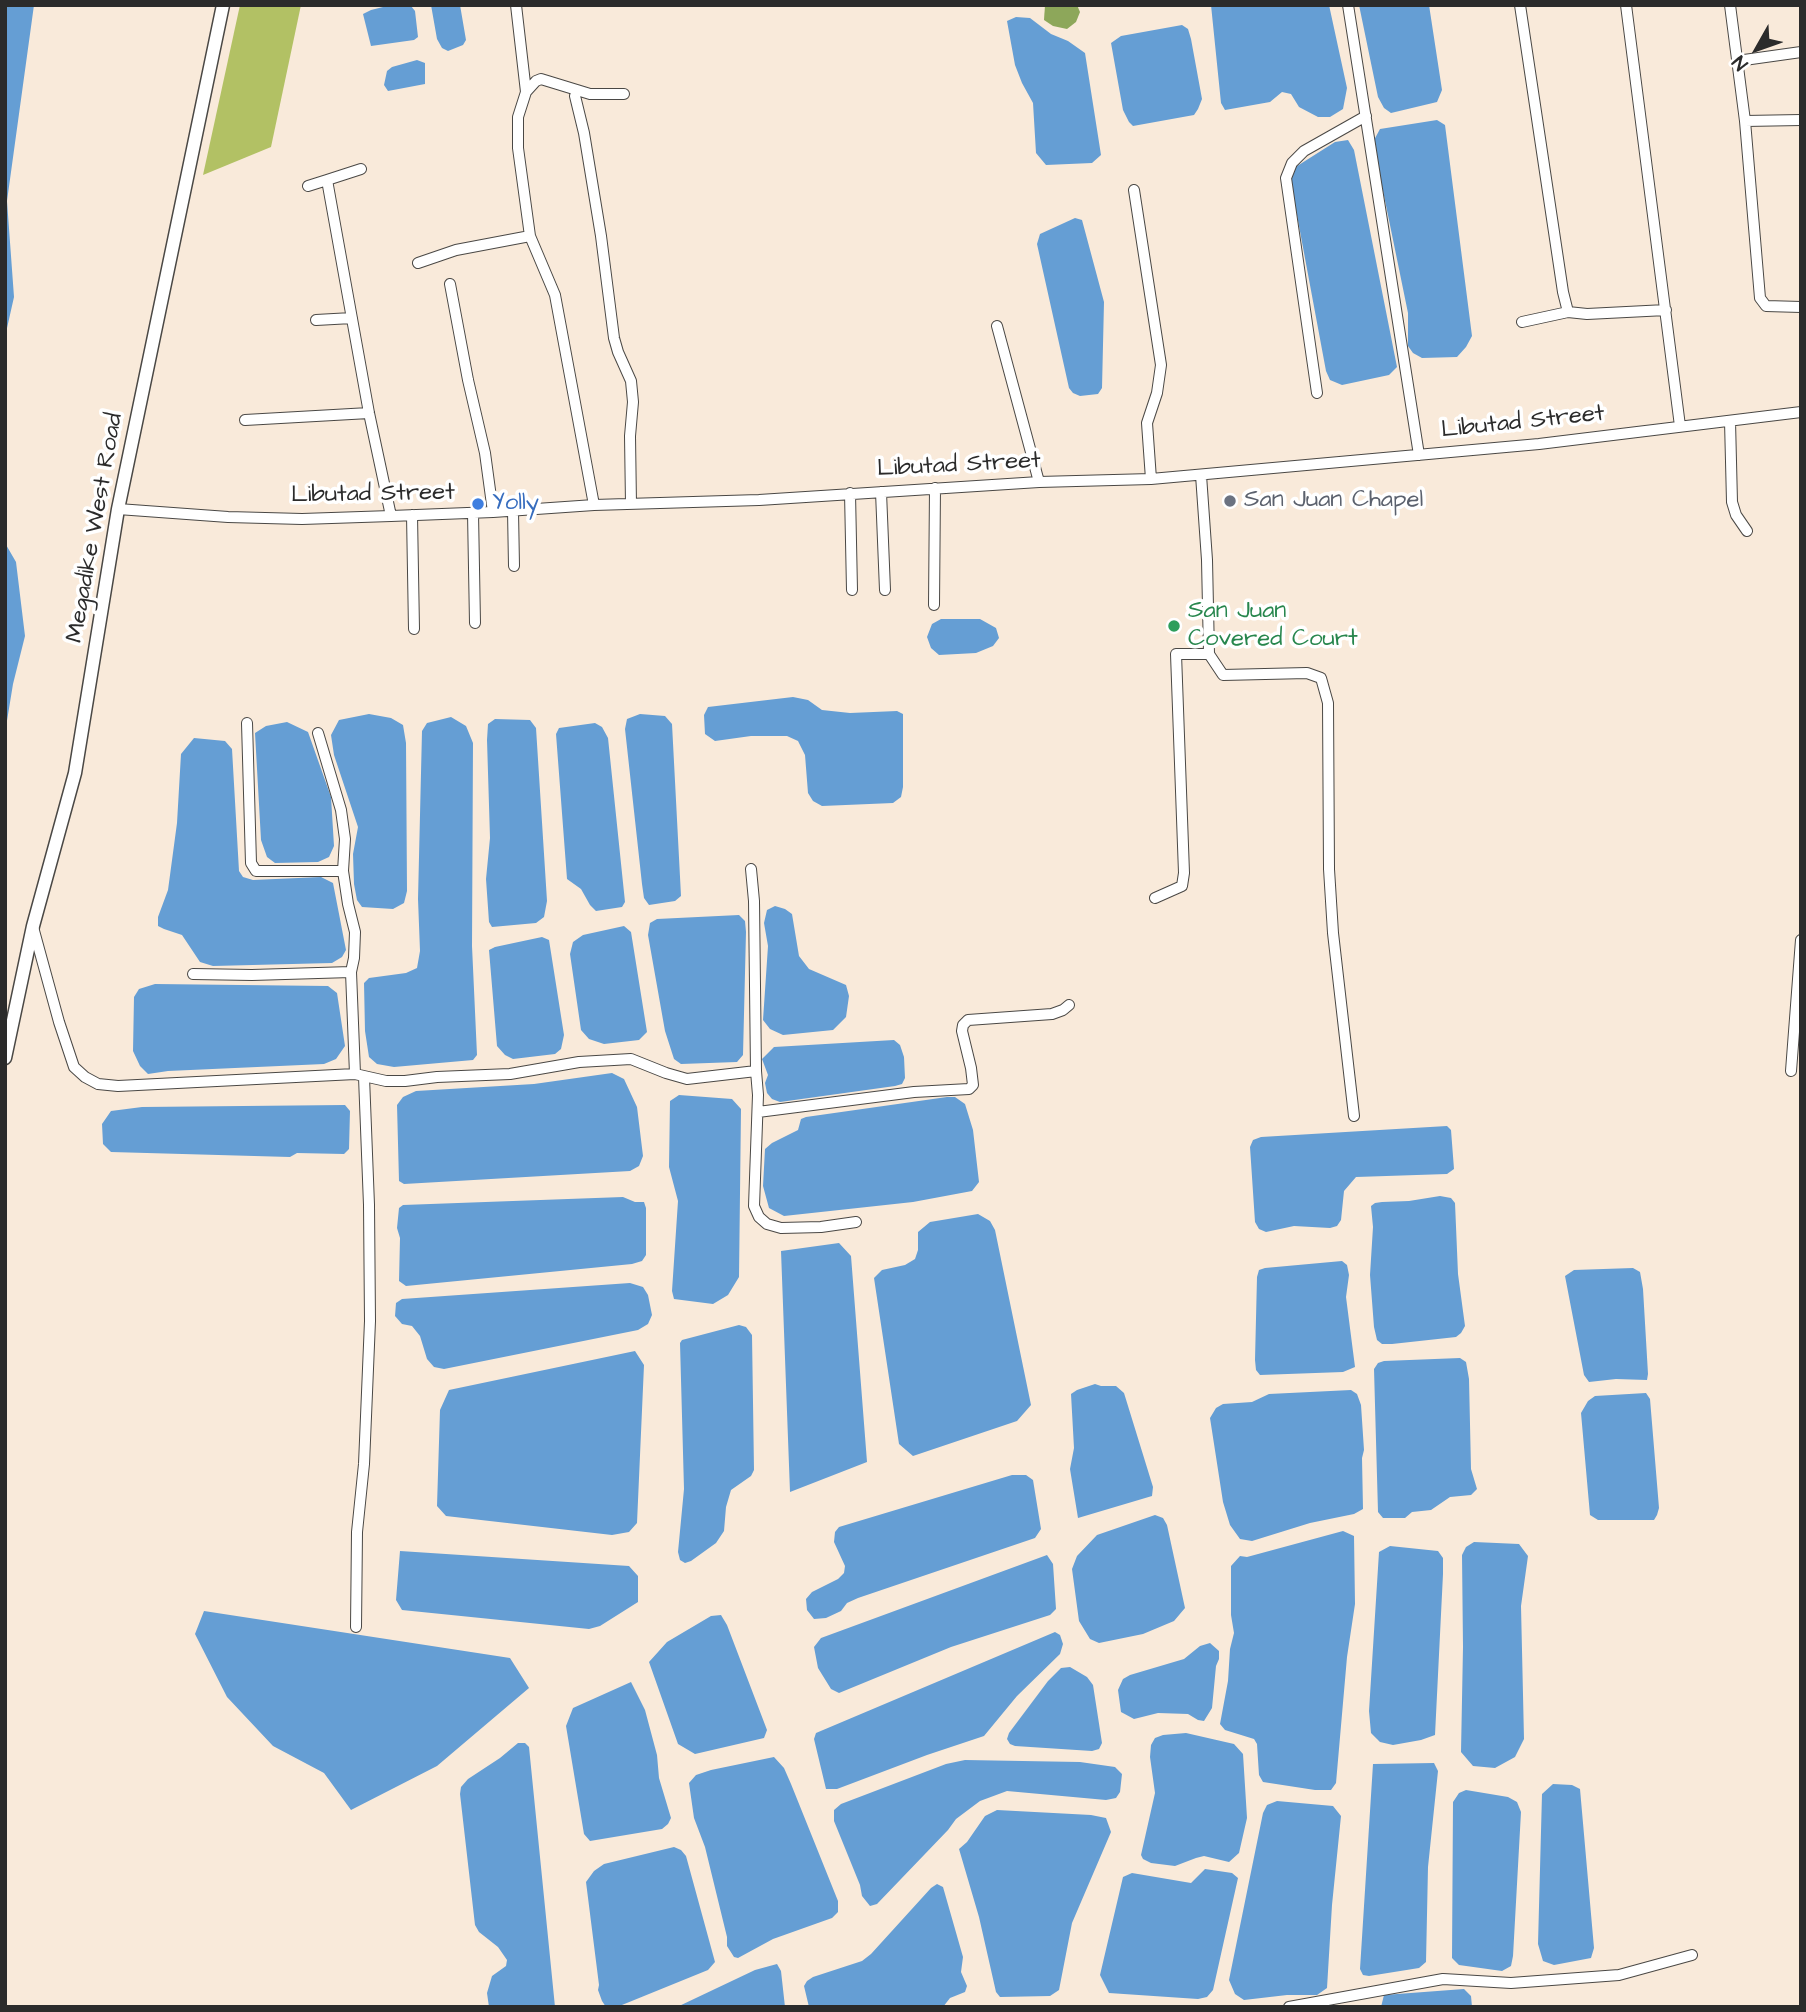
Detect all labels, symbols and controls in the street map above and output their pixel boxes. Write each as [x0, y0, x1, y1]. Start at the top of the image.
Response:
north arrow [1722, 14, 1792, 84]
text: N [1726, 50, 1755, 76]
street label: Libutad Street [1440, 400, 1606, 446]
street label: Megadike West Road [62, 411, 130, 645]
street label: Libutad Street [876, 447, 1042, 485]
street label: Libutad Street [291, 479, 455, 511]
place label: San Juan Chapel [1244, 487, 1423, 515]
place label: Yolly [492, 490, 539, 518]
marker: San Juan Chapel [1222, 493, 1238, 509]
marker: Yolly [470, 496, 486, 512]
place label: San Juan Covered Court [1188, 598, 1358, 654]
marker: San Juan Covered Court [1166, 618, 1182, 634]

